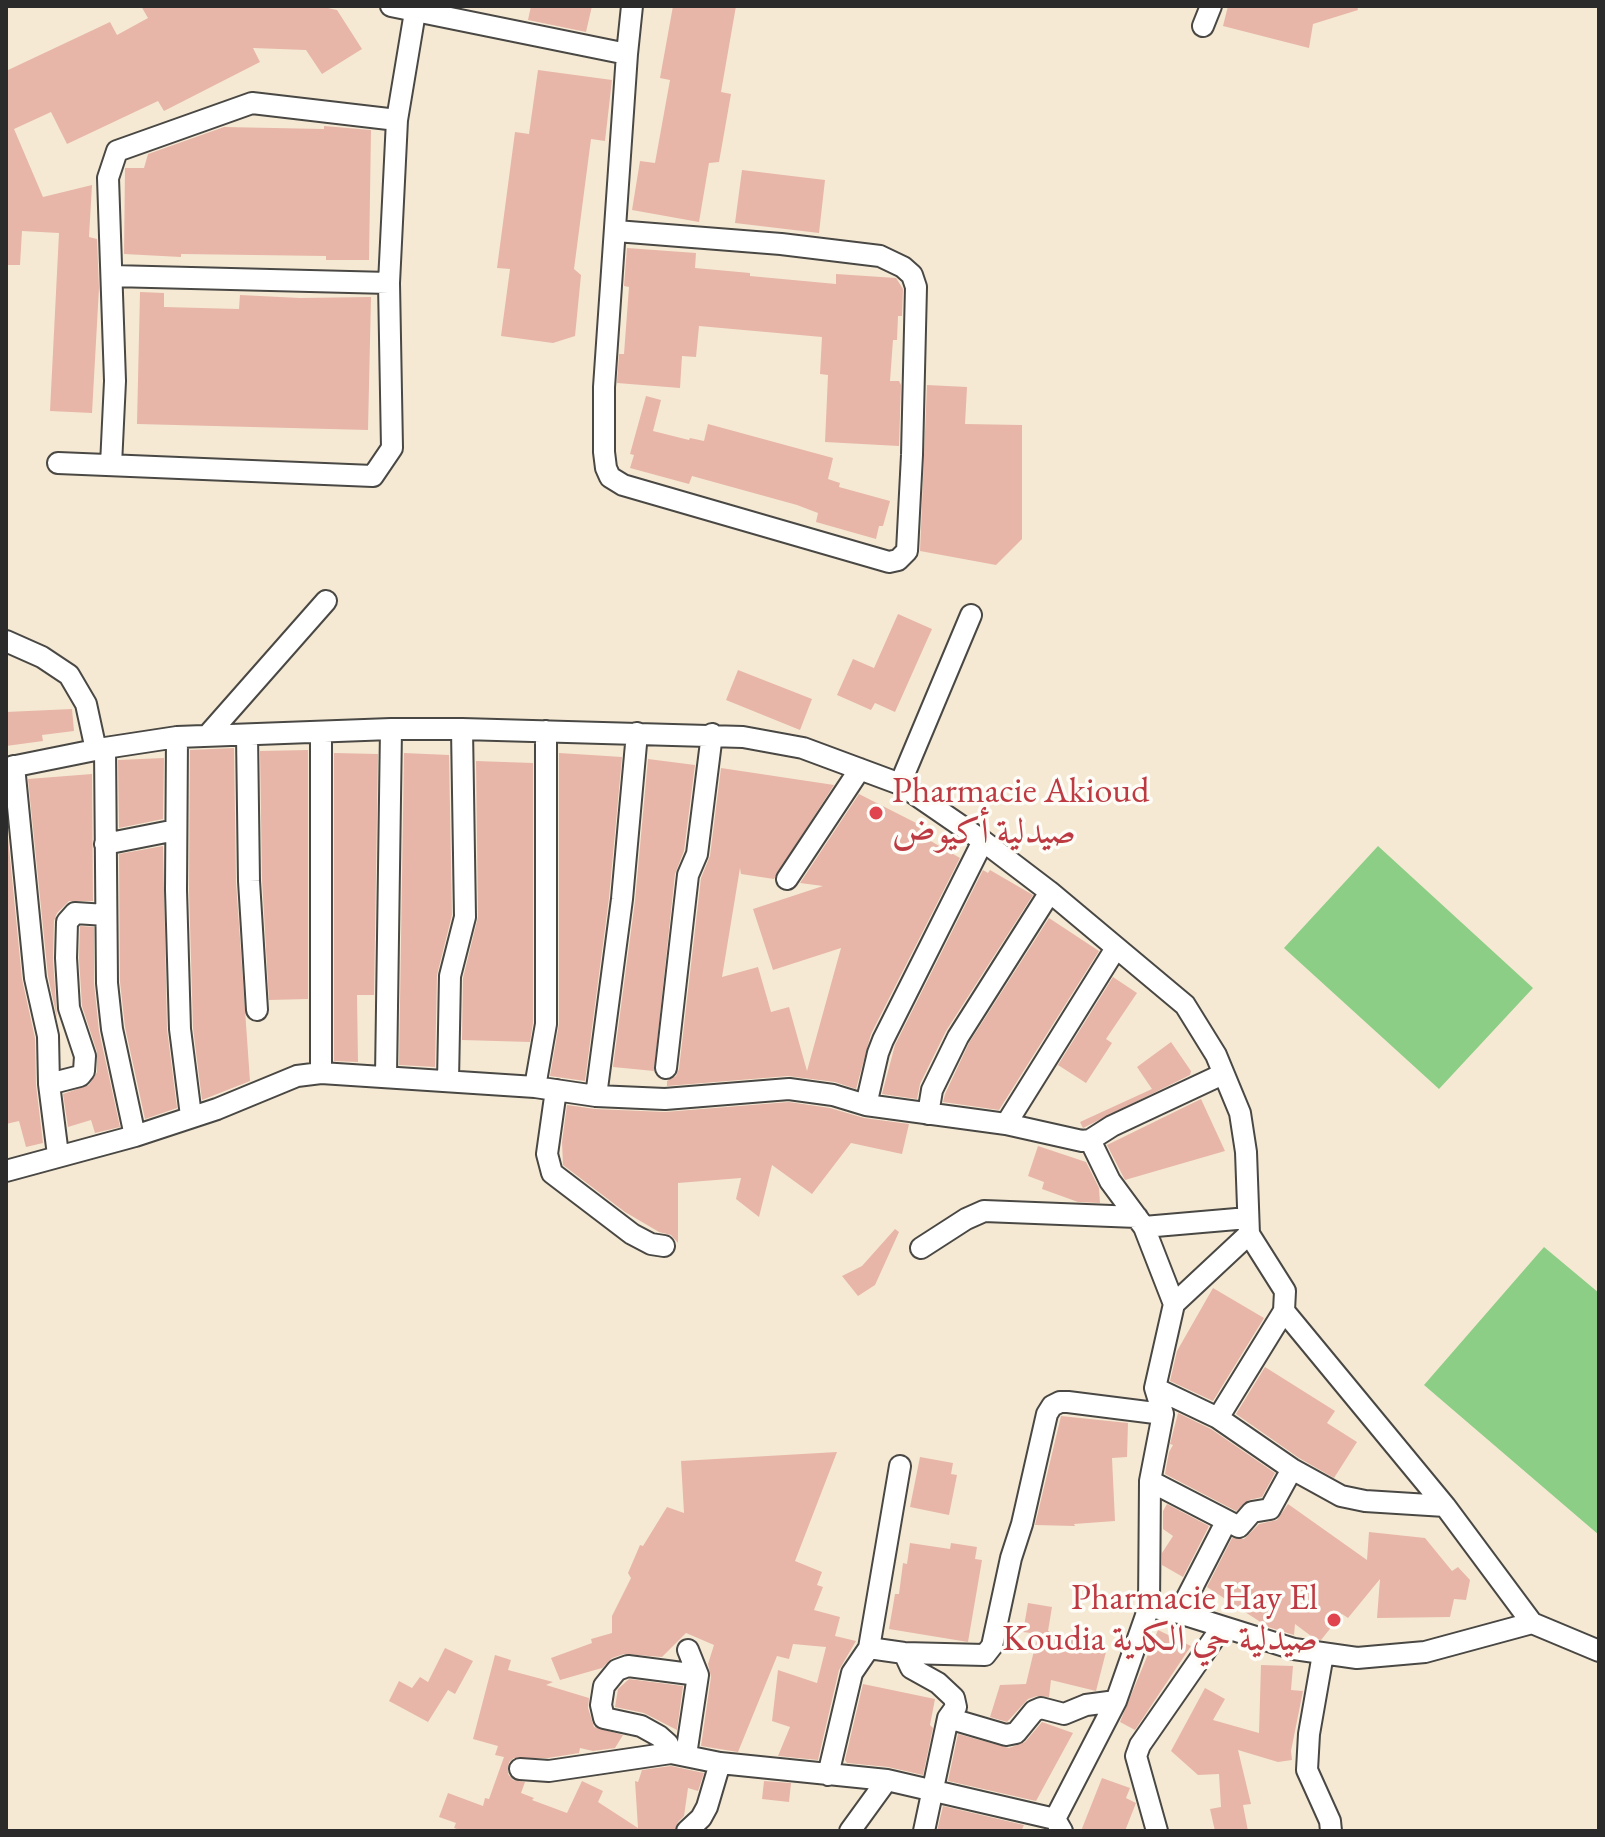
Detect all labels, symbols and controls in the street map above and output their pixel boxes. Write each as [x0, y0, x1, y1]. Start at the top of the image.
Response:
place label: Pharmacie Akioud صيدلية أكيوض [892, 770, 1150, 855]
marker: Pharmacie Akioud صيدلية أكيوض [867, 804, 885, 822]
place label: Pharmacie Hay El Koudia صيدلية حي الكدية [1002, 1577, 1318, 1662]
marker: Pharmacie Hay El Koudia صيدلية حي الكدية [1325, 1611, 1343, 1629]

